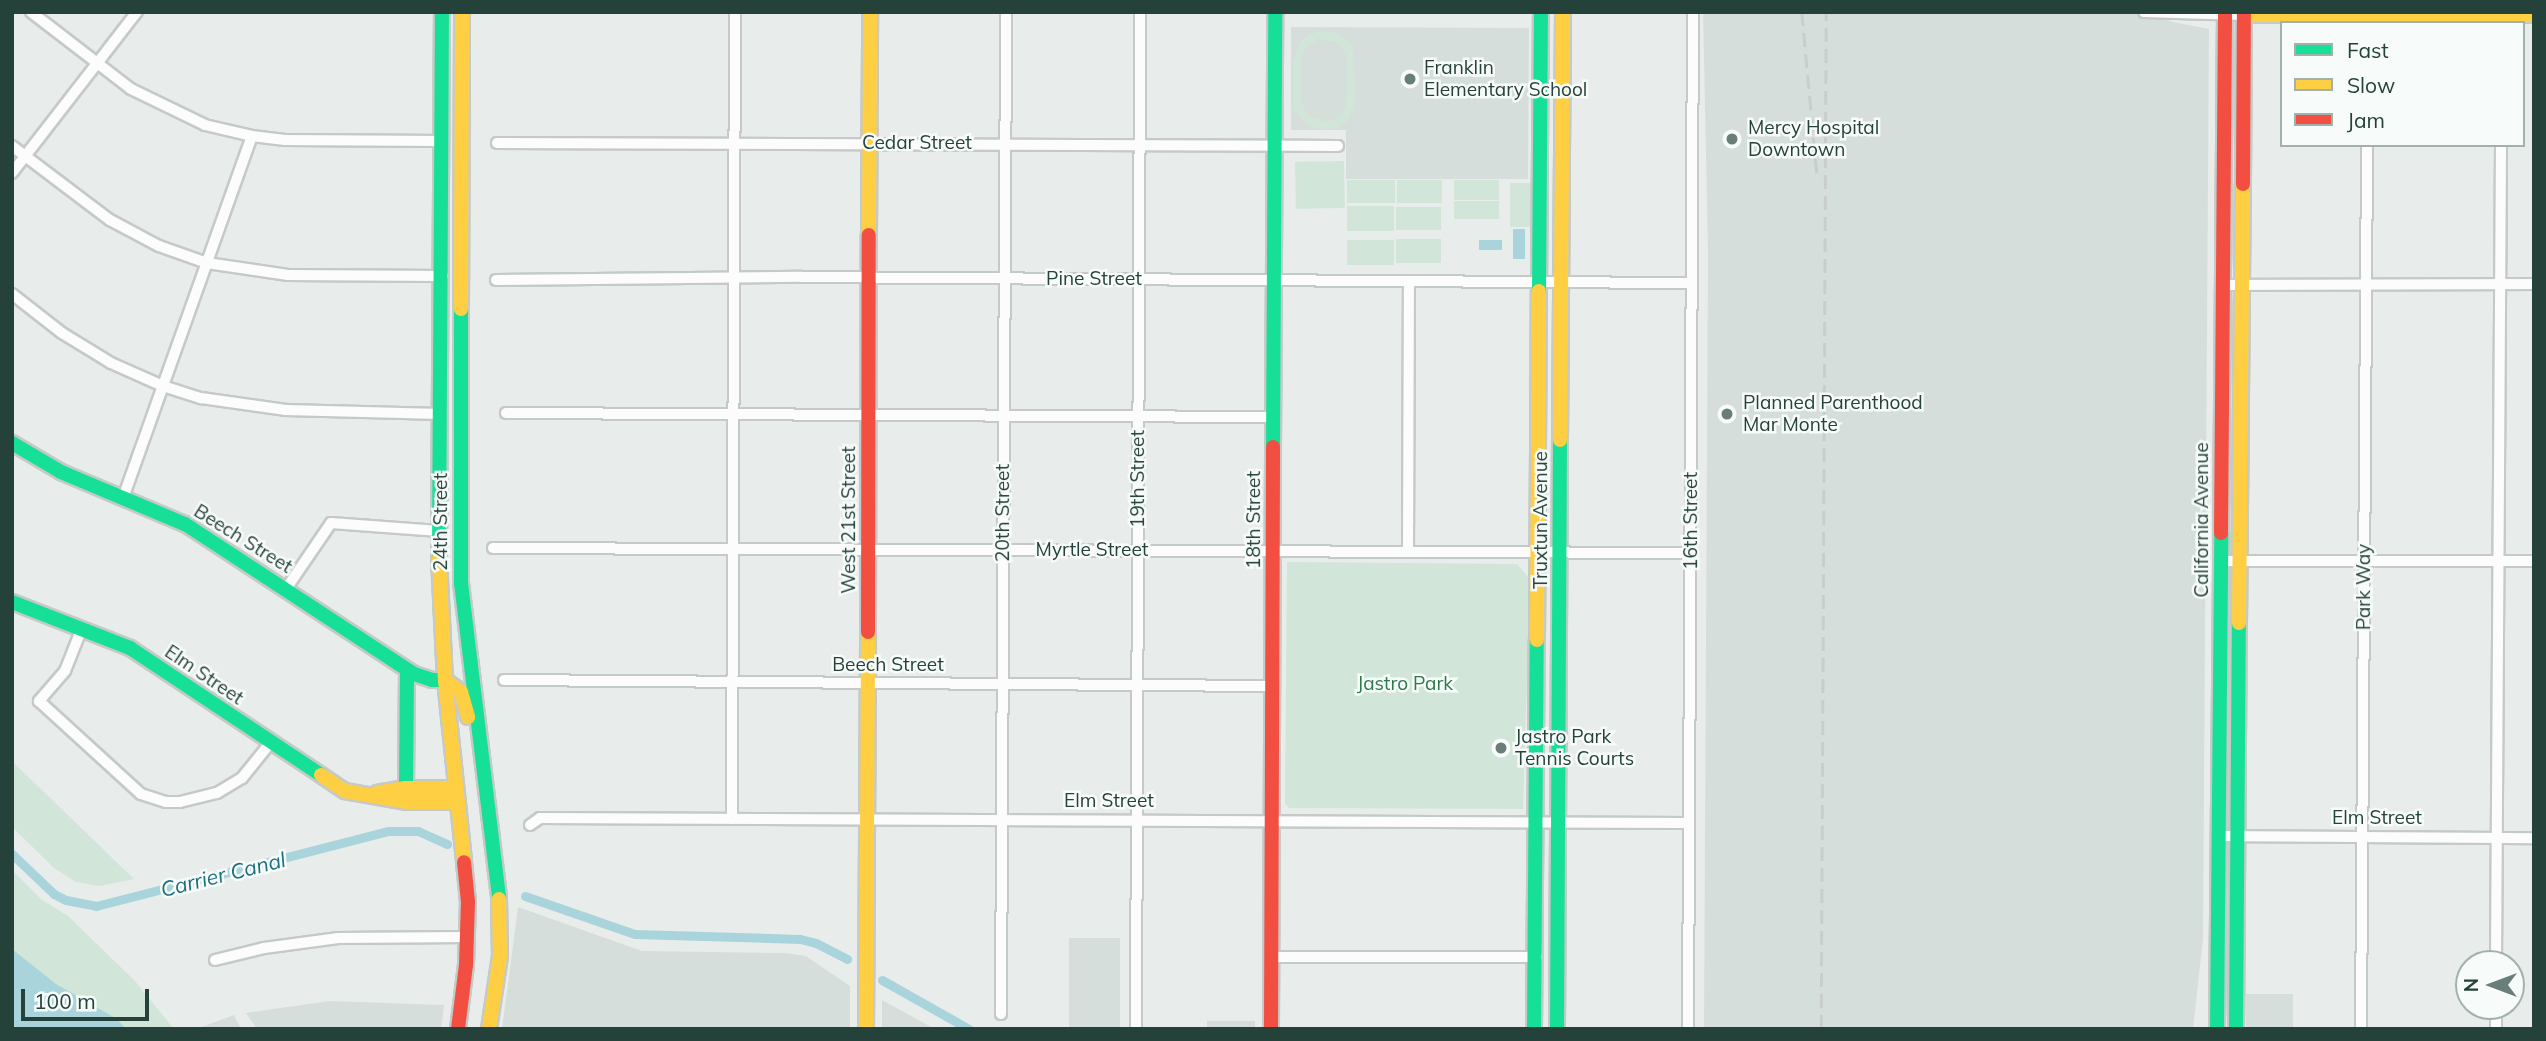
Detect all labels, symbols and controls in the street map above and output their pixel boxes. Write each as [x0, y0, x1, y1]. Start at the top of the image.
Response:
legend [2280, 21, 2525, 147]
text: Fast [2347, 37, 2389, 63]
place label: Franklin Elementary School [1424, 57, 1587, 101]
marker: Franklin Elementary School [1402, 71, 1418, 87]
text: Slow [2347, 72, 2395, 98]
text: Jam [2347, 107, 2385, 133]
place label: Mercy Hospital Downtown [1748, 117, 1879, 161]
marker: Mercy Hospital Downtown [1722, 129, 1742, 149]
street label: Cedar Street [862, 132, 972, 154]
street label: Pine Street [1046, 268, 1142, 290]
place label: Planned Parenthood Mar Monte [1743, 392, 1923, 436]
marker: Planned Parenthood Mar Monte [1717, 404, 1737, 424]
street label: 19th Street [1127, 430, 1149, 528]
street label: California Avenue [2191, 442, 2213, 598]
street label: West 21st Street [838, 446, 860, 594]
street label: Truxtun Avenue [1530, 451, 1552, 589]
street label: 20th Street [992, 464, 1014, 562]
street label: 18th Street [1243, 471, 1265, 569]
street label: 16th Street [1680, 472, 1702, 570]
street label: 24th Street [430, 473, 452, 571]
street label: Beech Street [190, 500, 296, 578]
street label: Myrtle Street [1036, 539, 1148, 561]
street label: Park Way [2353, 544, 2375, 630]
street label: Elm Street [160, 640, 248, 710]
street label: Beech Street [832, 654, 944, 676]
park label: Jastro Park [1357, 673, 1453, 695]
place label: Jastro Park Tennis Courts [1515, 726, 1634, 770]
marker: Jastro Park Tennis Courts [1493, 740, 1509, 756]
street label: Elm Street [1064, 790, 1154, 812]
street label: Elm Street [2332, 807, 2422, 829]
water label: Carrier Canal [158, 846, 288, 902]
north arrow [2455, 950, 2525, 1020]
scale bar [24, 974, 152, 1018]
text: N [2459, 978, 2483, 992]
text: 100 m [34, 988, 96, 1014]

